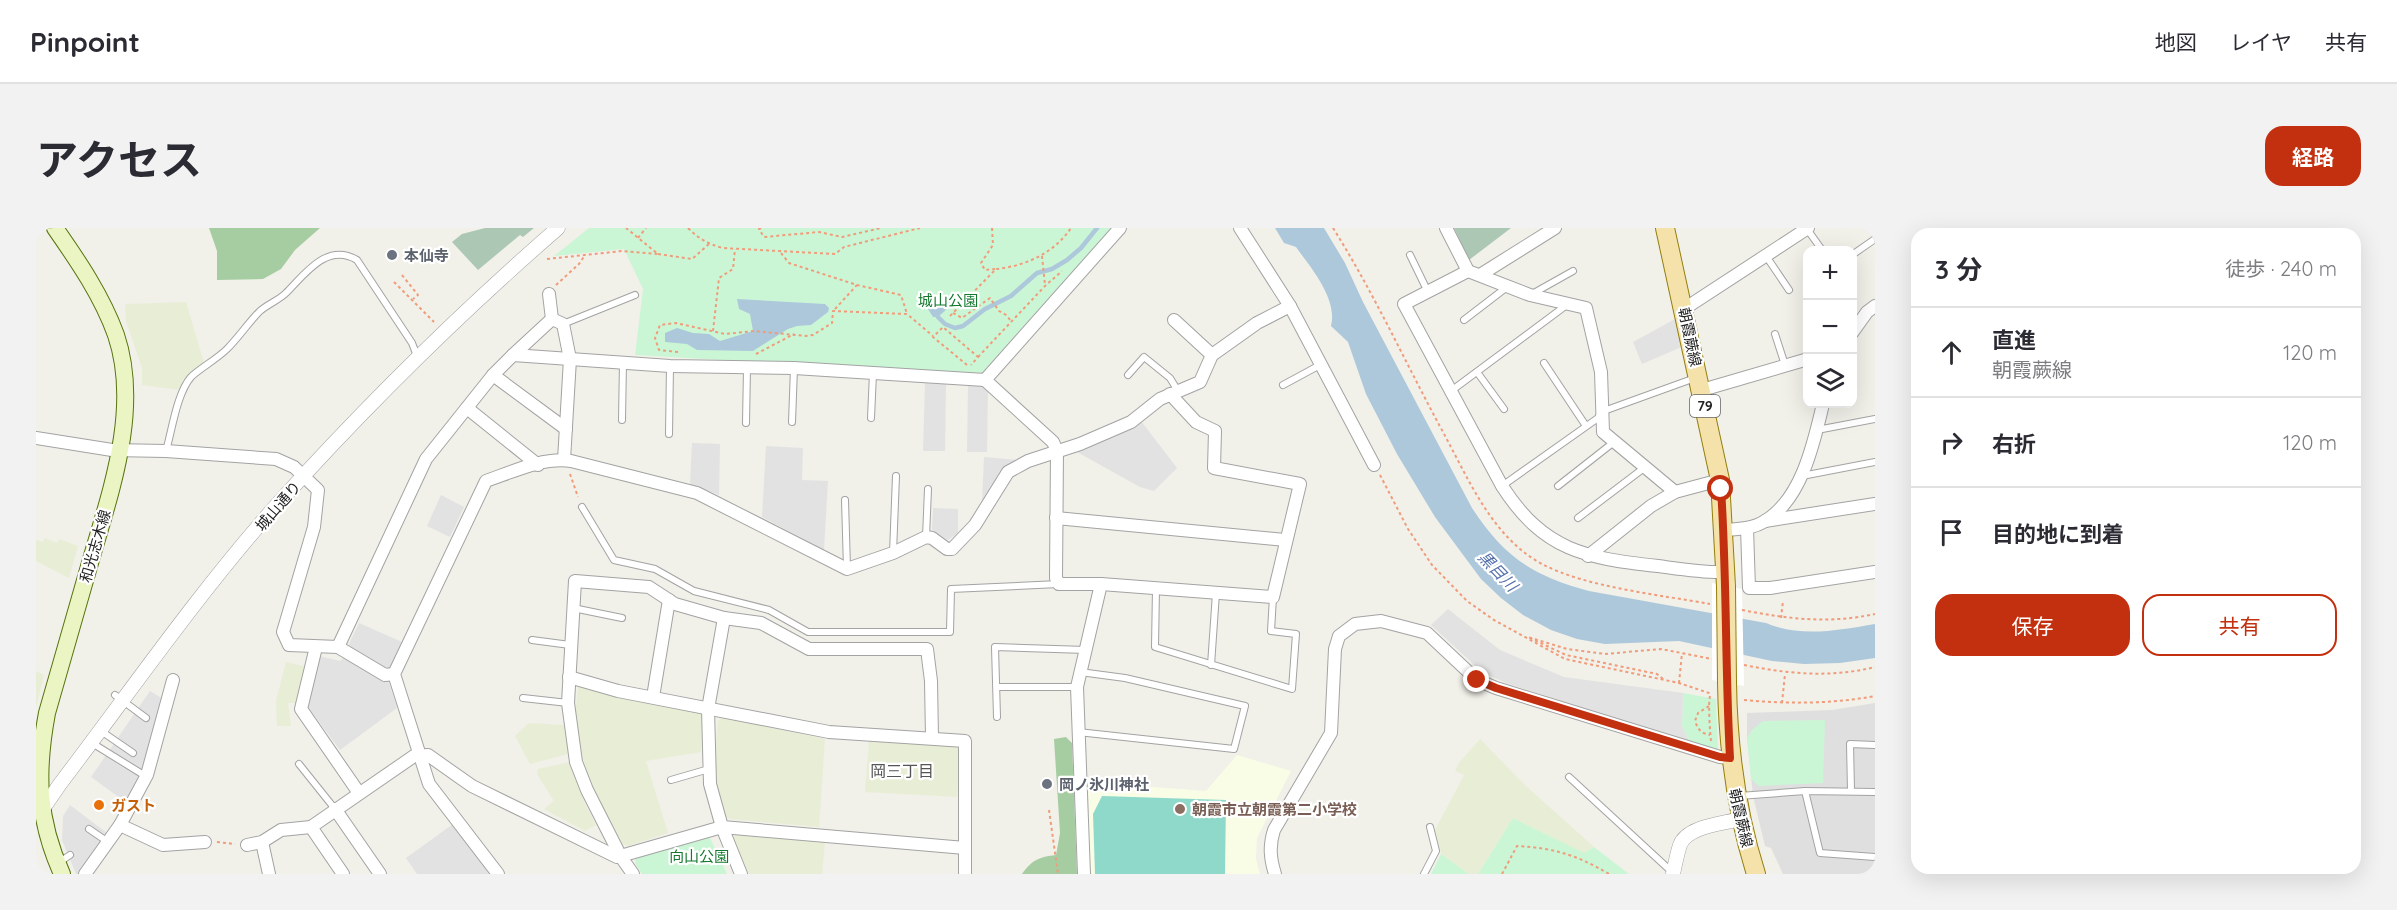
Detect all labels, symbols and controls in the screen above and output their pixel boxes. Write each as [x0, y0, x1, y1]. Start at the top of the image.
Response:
text: Pinpoint [30, 24, 140, 59]
text: 地図 [2155, 29, 2197, 55]
text: レイヤ [2230, 29, 2292, 55]
text: 共有 [2325, 29, 2367, 55]
button: 経路 [2265, 126, 2361, 186]
text: アクセス [36, 133, 202, 186]
place label: 本仙寺 [404, 246, 449, 265]
map controls [1803, 246, 1857, 408]
button: + [1803, 246, 1857, 300]
marker: 本仙寺 [385, 248, 399, 262]
text: 3 分 [1935, 253, 1982, 286]
text: 徒歩 · 240 m [2225, 256, 2337, 281]
park label: 城山公園 [918, 291, 978, 310]
button: − [1803, 300, 1857, 354]
street label: 朝霞蕨線 [1674, 306, 1706, 368]
text: 直進 [1992, 326, 2036, 354]
icon: ahead [1935, 336, 1968, 369]
text: 120 m [2283, 340, 2337, 365]
button: layers [1803, 354, 1857, 408]
text: 朝霞蕨線 [1992, 357, 2072, 382]
road number: 79 [1690, 395, 1720, 417]
icon: right [1935, 426, 1968, 459]
text: 右折 [1992, 430, 2036, 458]
text: 120 m [2283, 430, 2337, 455]
route start [1707, 475, 1733, 501]
street label: 城山通り [251, 477, 305, 535]
street label: 和光志木線 [76, 507, 114, 585]
icon: arrive [1935, 516, 1968, 549]
text: 目的地に到着 [1992, 520, 2124, 548]
water label: 黒目川 [1474, 547, 1523, 597]
button: 保存 [1935, 594, 2130, 656]
button: 共有 [2142, 594, 2337, 656]
route end [1463, 666, 1489, 692]
district label: 岡三丁目 [870, 761, 934, 781]
place label: 岡ノ氷川神社 [1059, 775, 1149, 794]
marker: 岡ノ氷川神社 [1040, 777, 1054, 791]
street label: 朝霞蕨線 [1725, 787, 1757, 849]
place label: ガスト [111, 796, 156, 815]
marker: ガスト [92, 798, 106, 812]
place label: 朝霞市立朝霞第二小学校 [1192, 800, 1357, 819]
marker: 朝霞市立朝霞第二小学校 [1173, 802, 1187, 816]
park label: 向山公園 [669, 847, 729, 866]

